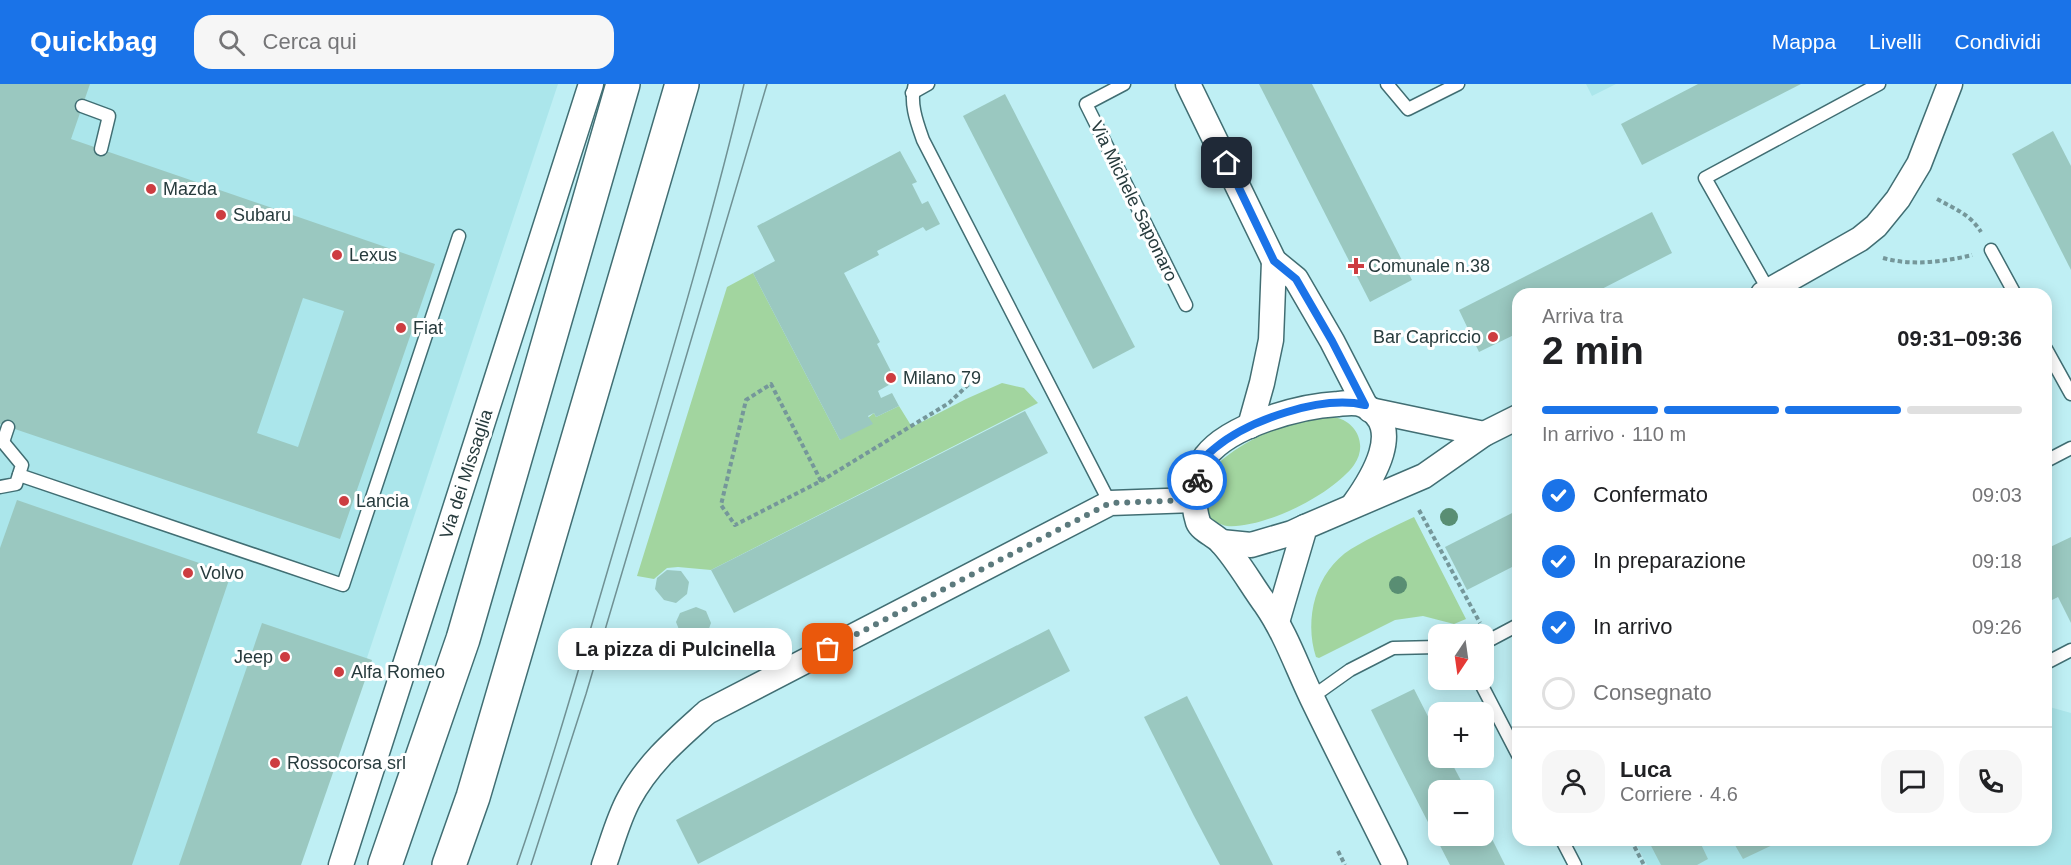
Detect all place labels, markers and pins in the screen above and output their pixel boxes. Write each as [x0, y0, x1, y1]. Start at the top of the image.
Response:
pin [1201, 137, 1252, 188]
place label: Mazda [163, 179, 218, 199]
marker: Mazda [144, 182, 158, 196]
place label: Subaru [233, 205, 291, 225]
marker: Subaru [214, 208, 228, 222]
place label: Lexus [349, 245, 397, 265]
marker: Lexus [330, 248, 344, 262]
place label: Comunale n.38 [1368, 256, 1490, 276]
marker: Comunale n.38 [1349, 259, 1363, 273]
place label: Fiat [413, 318, 443, 338]
marker: Fiat [394, 321, 408, 335]
place label: Bar Capriccio [1373, 327, 1481, 347]
marker: Bar Capriccio [1486, 330, 1500, 344]
place label: Milano 79 [903, 368, 981, 388]
marker: Milano 79 [884, 371, 898, 385]
place label: Lancia [356, 491, 410, 511]
marker: Lancia [337, 494, 351, 508]
place label: Volvo [200, 563, 244, 583]
marker: Volvo [181, 566, 195, 580]
pin [802, 623, 853, 674]
callout: La pizza di Pulcinella [558, 628, 792, 670]
place label: Jeep [234, 647, 273, 667]
marker: Jeep [278, 650, 292, 664]
place label: Alfa Romeo [351, 662, 445, 682]
marker: Alfa Romeo [332, 665, 346, 679]
place label: Rossocorsa srl [287, 753, 406, 773]
marker: Rossocorsa srl [268, 756, 282, 770]

